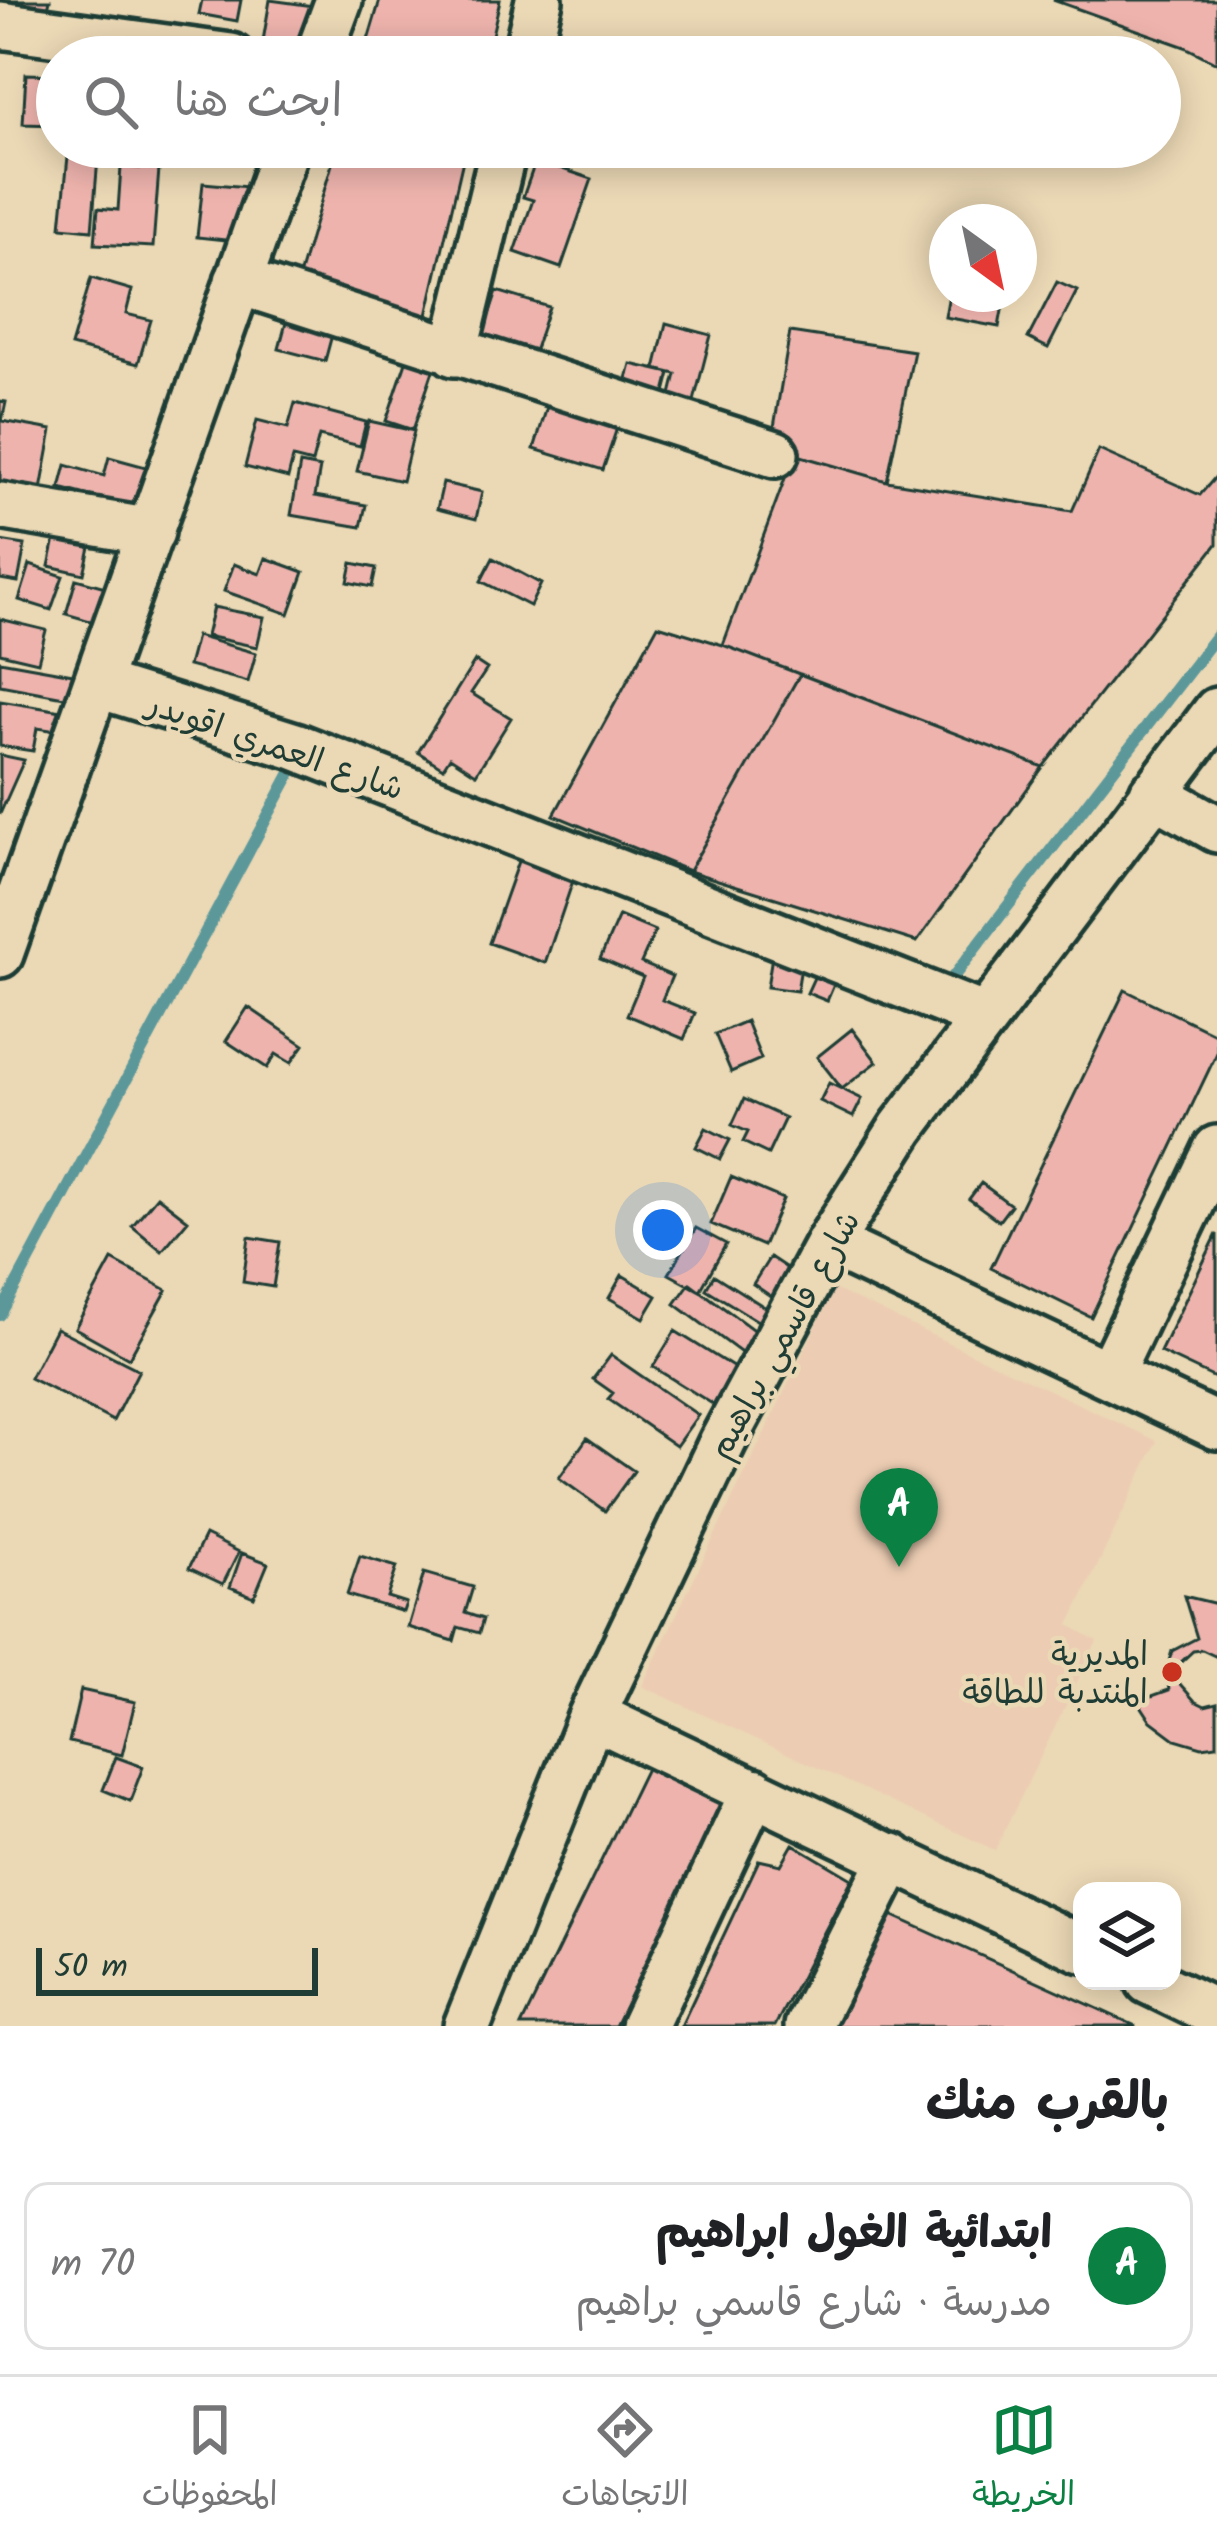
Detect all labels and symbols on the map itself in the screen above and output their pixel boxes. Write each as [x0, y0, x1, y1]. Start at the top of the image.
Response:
north arrow [929, 204, 1037, 312]
street label: شارع العمري اقويدر [137, 679, 410, 817]
your location [633, 1200, 693, 1260]
street label: شارع قاسمي براهيم [696, 1202, 876, 1470]
pin: A [860, 1468, 938, 1567]
place label: المديرية المنتدبة للطاقة [963, 1630, 1148, 1721]
marker: المديرية المنتدبة للطاقة [1159, 1659, 1185, 1685]
scale bar [36, 1942, 318, 1995]

